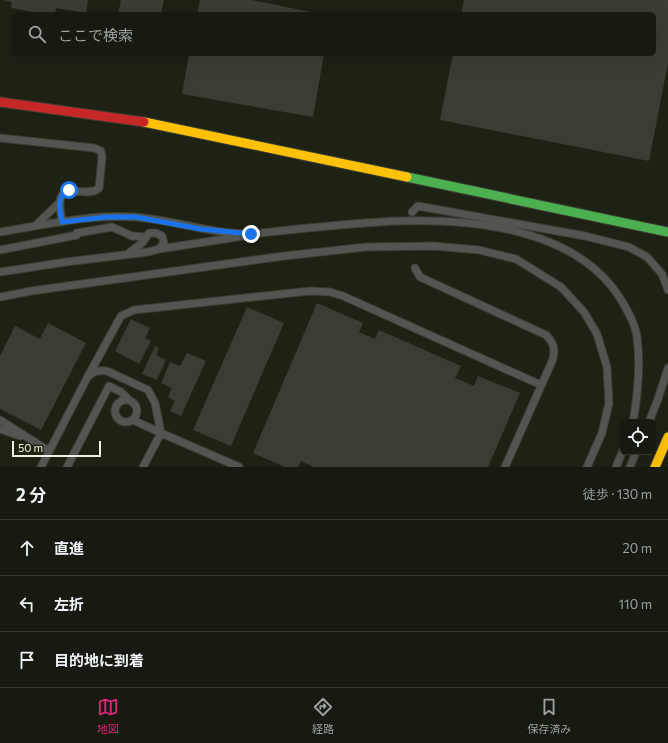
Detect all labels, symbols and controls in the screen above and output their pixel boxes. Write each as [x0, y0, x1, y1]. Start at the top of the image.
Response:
search box [12, 12, 656, 56]
icon: search [26, 23, 48, 45]
text: ここで検索 [58, 26, 133, 44]
route start [60, 181, 78, 199]
route end [242, 225, 260, 243]
map controls [620, 419, 656, 455]
button: locate [620, 419, 656, 455]
scale bar [12, 439, 101, 458]
text: 50 m [18, 441, 43, 454]
text: 2 分 [16, 484, 46, 505]
text: 徒歩 · 130 m [583, 486, 652, 502]
icon: ahead [16, 537, 38, 559]
text: 直進 [54, 539, 84, 557]
text: 20 m [623, 540, 652, 556]
icon: left [16, 593, 38, 615]
text: 左折 [54, 595, 84, 613]
text: 110 m [619, 596, 652, 612]
icon: arrive [16, 649, 38, 671]
text: 目的地に到着 [54, 651, 144, 669]
tab: 地図 [97, 696, 119, 736]
tab: 経路 [312, 696, 334, 736]
tab: 保存済み [527, 696, 571, 736]

